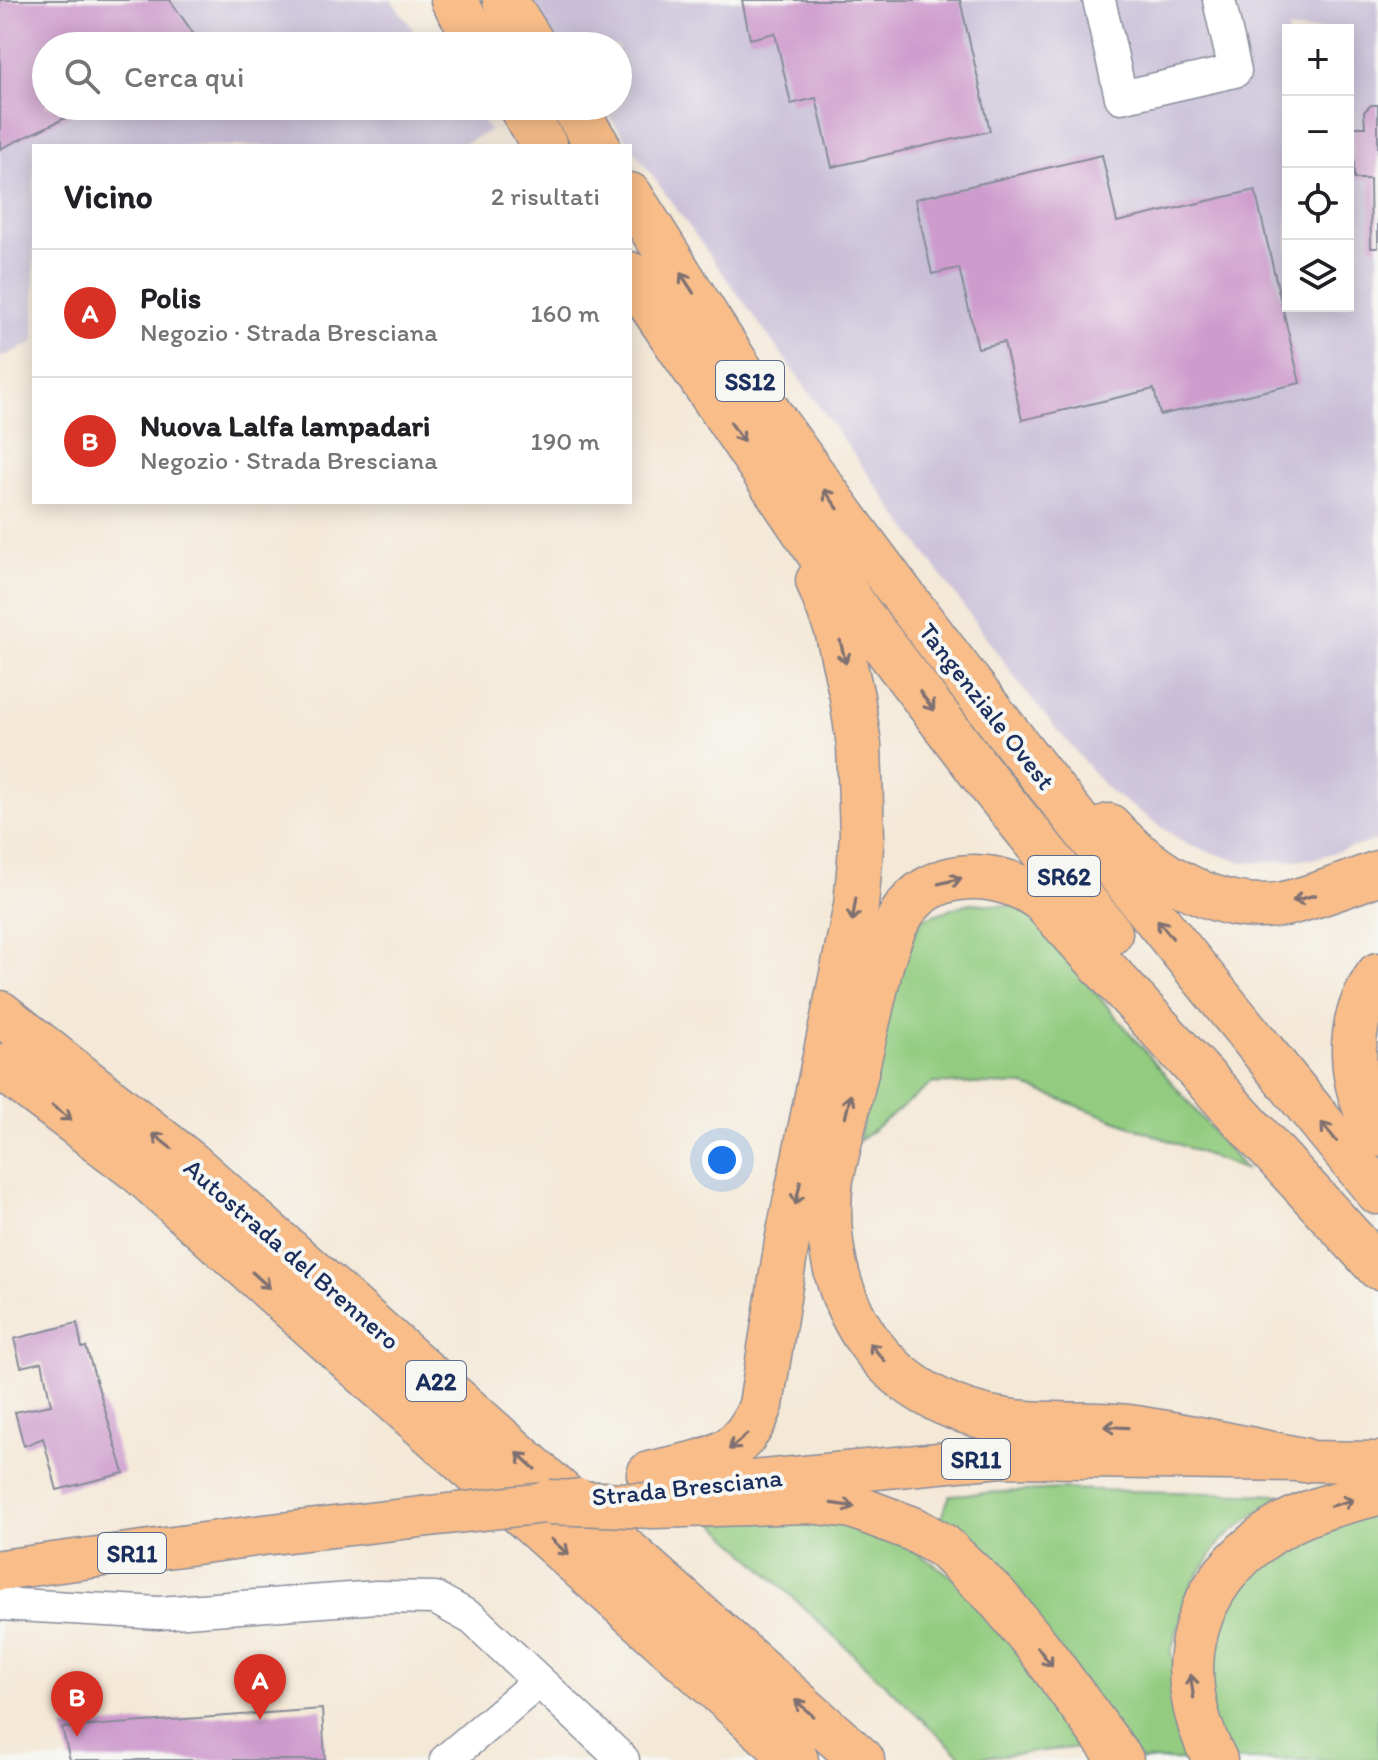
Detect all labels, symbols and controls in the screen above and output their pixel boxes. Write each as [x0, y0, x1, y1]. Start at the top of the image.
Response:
map controls [1282, 24, 1354, 312]
button: + [1282, 24, 1354, 96]
search box [32, 32, 632, 120]
icon: search [60, 54, 104, 98]
text: Cerca qui [124, 58, 244, 95]
button: − [1282, 96, 1354, 168]
button: locate [1282, 168, 1354, 240]
text: Vicino [64, 176, 153, 217]
text: 2 risultati [491, 180, 600, 212]
button: layers [1282, 240, 1354, 312]
one-way arrow [678, 272, 694, 295]
text: Polis [140, 279, 201, 316]
text: A [82, 297, 98, 329]
text: 160 m [530, 297, 600, 329]
text: Negozio · Strada Bresciana [140, 316, 438, 348]
road number: SS12 [716, 361, 784, 401]
text: Nuova Lalfa lampadari [140, 407, 430, 444]
one-way arrow [729, 420, 745, 442]
text: B [82, 425, 98, 457]
text: 190 m [531, 425, 600, 457]
text: Negozio · Strada Bresciana [140, 444, 438, 476]
one-way arrow [823, 489, 840, 510]
street label: Tangenziale Ovest [912, 616, 1062, 796]
one-way arrow [836, 639, 851, 665]
one-way arrow [918, 690, 935, 711]
road number: SR62 [1028, 856, 1100, 896]
one-way arrow [937, 873, 963, 888]
one-way arrow [1292, 892, 1318, 907]
one-way arrow [846, 897, 861, 922]
one-way arrow [1157, 919, 1174, 940]
one-way arrow [841, 1093, 856, 1119]
one-way arrow [51, 1105, 72, 1122]
one-way arrow [1320, 1122, 1337, 1143]
one-way arrow [152, 1133, 173, 1150]
your location [702, 1140, 742, 1180]
street label: Autostrada del Brennero [177, 1151, 407, 1357]
one-way arrow [789, 1179, 804, 1205]
one-way arrow [251, 1271, 271, 1289]
one-way arrow [869, 1342, 887, 1362]
road number: A22 [406, 1361, 466, 1401]
one-way arrow [1103, 1419, 1130, 1434]
one-way arrow [729, 1433, 749, 1451]
road number: SR11 [942, 1439, 1010, 1479]
one-way arrow [516, 1453, 536, 1471]
street label: Strada Bresciana [590, 1461, 784, 1513]
one-way arrow [1329, 1494, 1355, 1509]
one-way arrow [830, 1498, 855, 1513]
road number: SR11 [98, 1533, 166, 1573]
one-way arrow [549, 1537, 569, 1555]
one-way arrow [1037, 1646, 1054, 1667]
pin: A [234, 1654, 286, 1720]
pin: B [51, 1671, 103, 1737]
one-way arrow [1184, 1673, 1199, 1700]
one-way arrow [794, 1700, 814, 1718]

